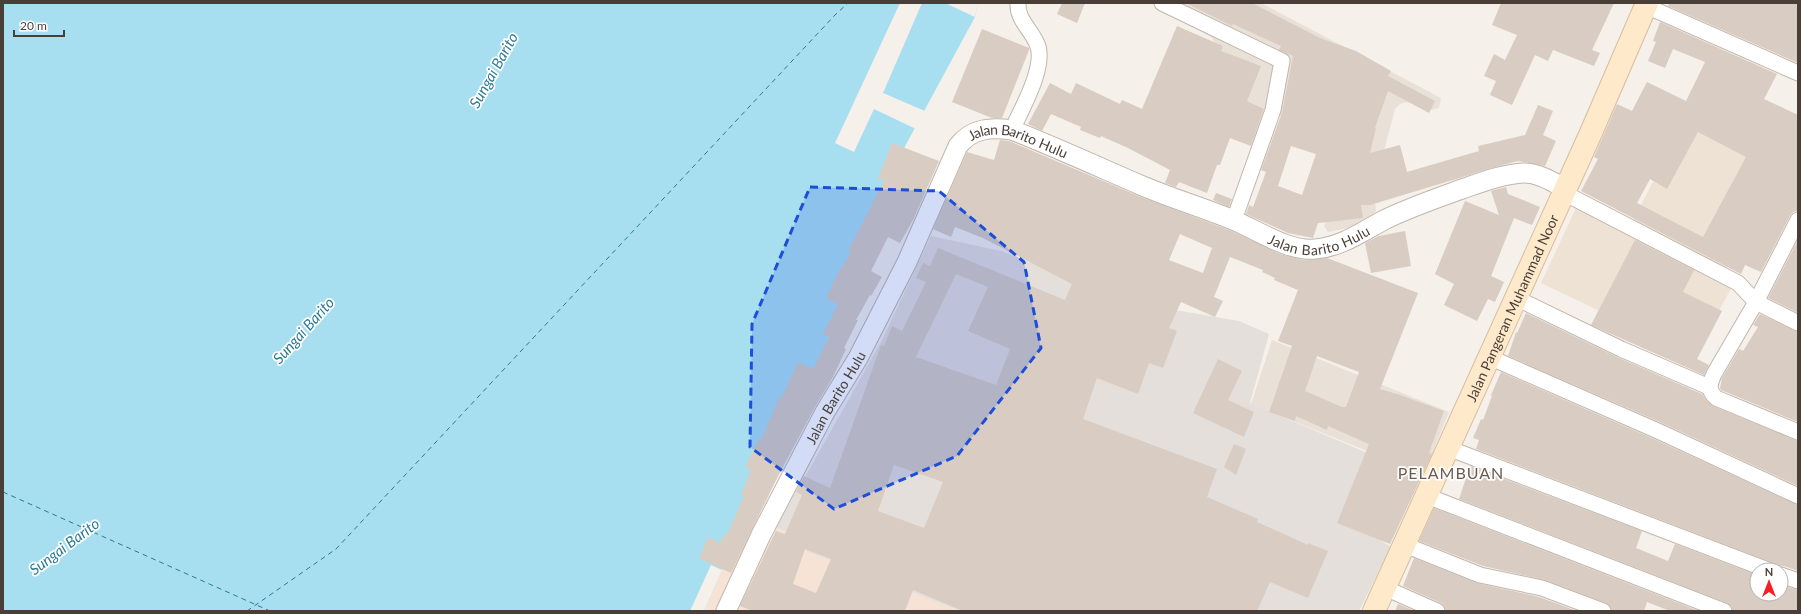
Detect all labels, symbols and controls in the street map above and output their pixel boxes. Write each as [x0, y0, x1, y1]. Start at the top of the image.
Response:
scale bar [14, 12, 64, 38]
text: 20 m [20, 18, 47, 33]
water label: Sungai Barito [465, 29, 521, 111]
street label: Jalan Barito Hulu [964, 120, 1071, 161]
street label: Jalan Pangeran Muhammad Noor [1462, 212, 1561, 404]
street label: Jalan Barito Hulu [1266, 222, 1372, 258]
water label: Sungai Barito [268, 293, 338, 367]
street label: Jalan Barito Hulu [801, 348, 869, 447]
district label: PELAMBUAN [1398, 463, 1504, 482]
water label: Sungai Barito [25, 514, 103, 578]
north arrow [1749, 562, 1789, 602]
text: N [1765, 565, 1773, 578]

